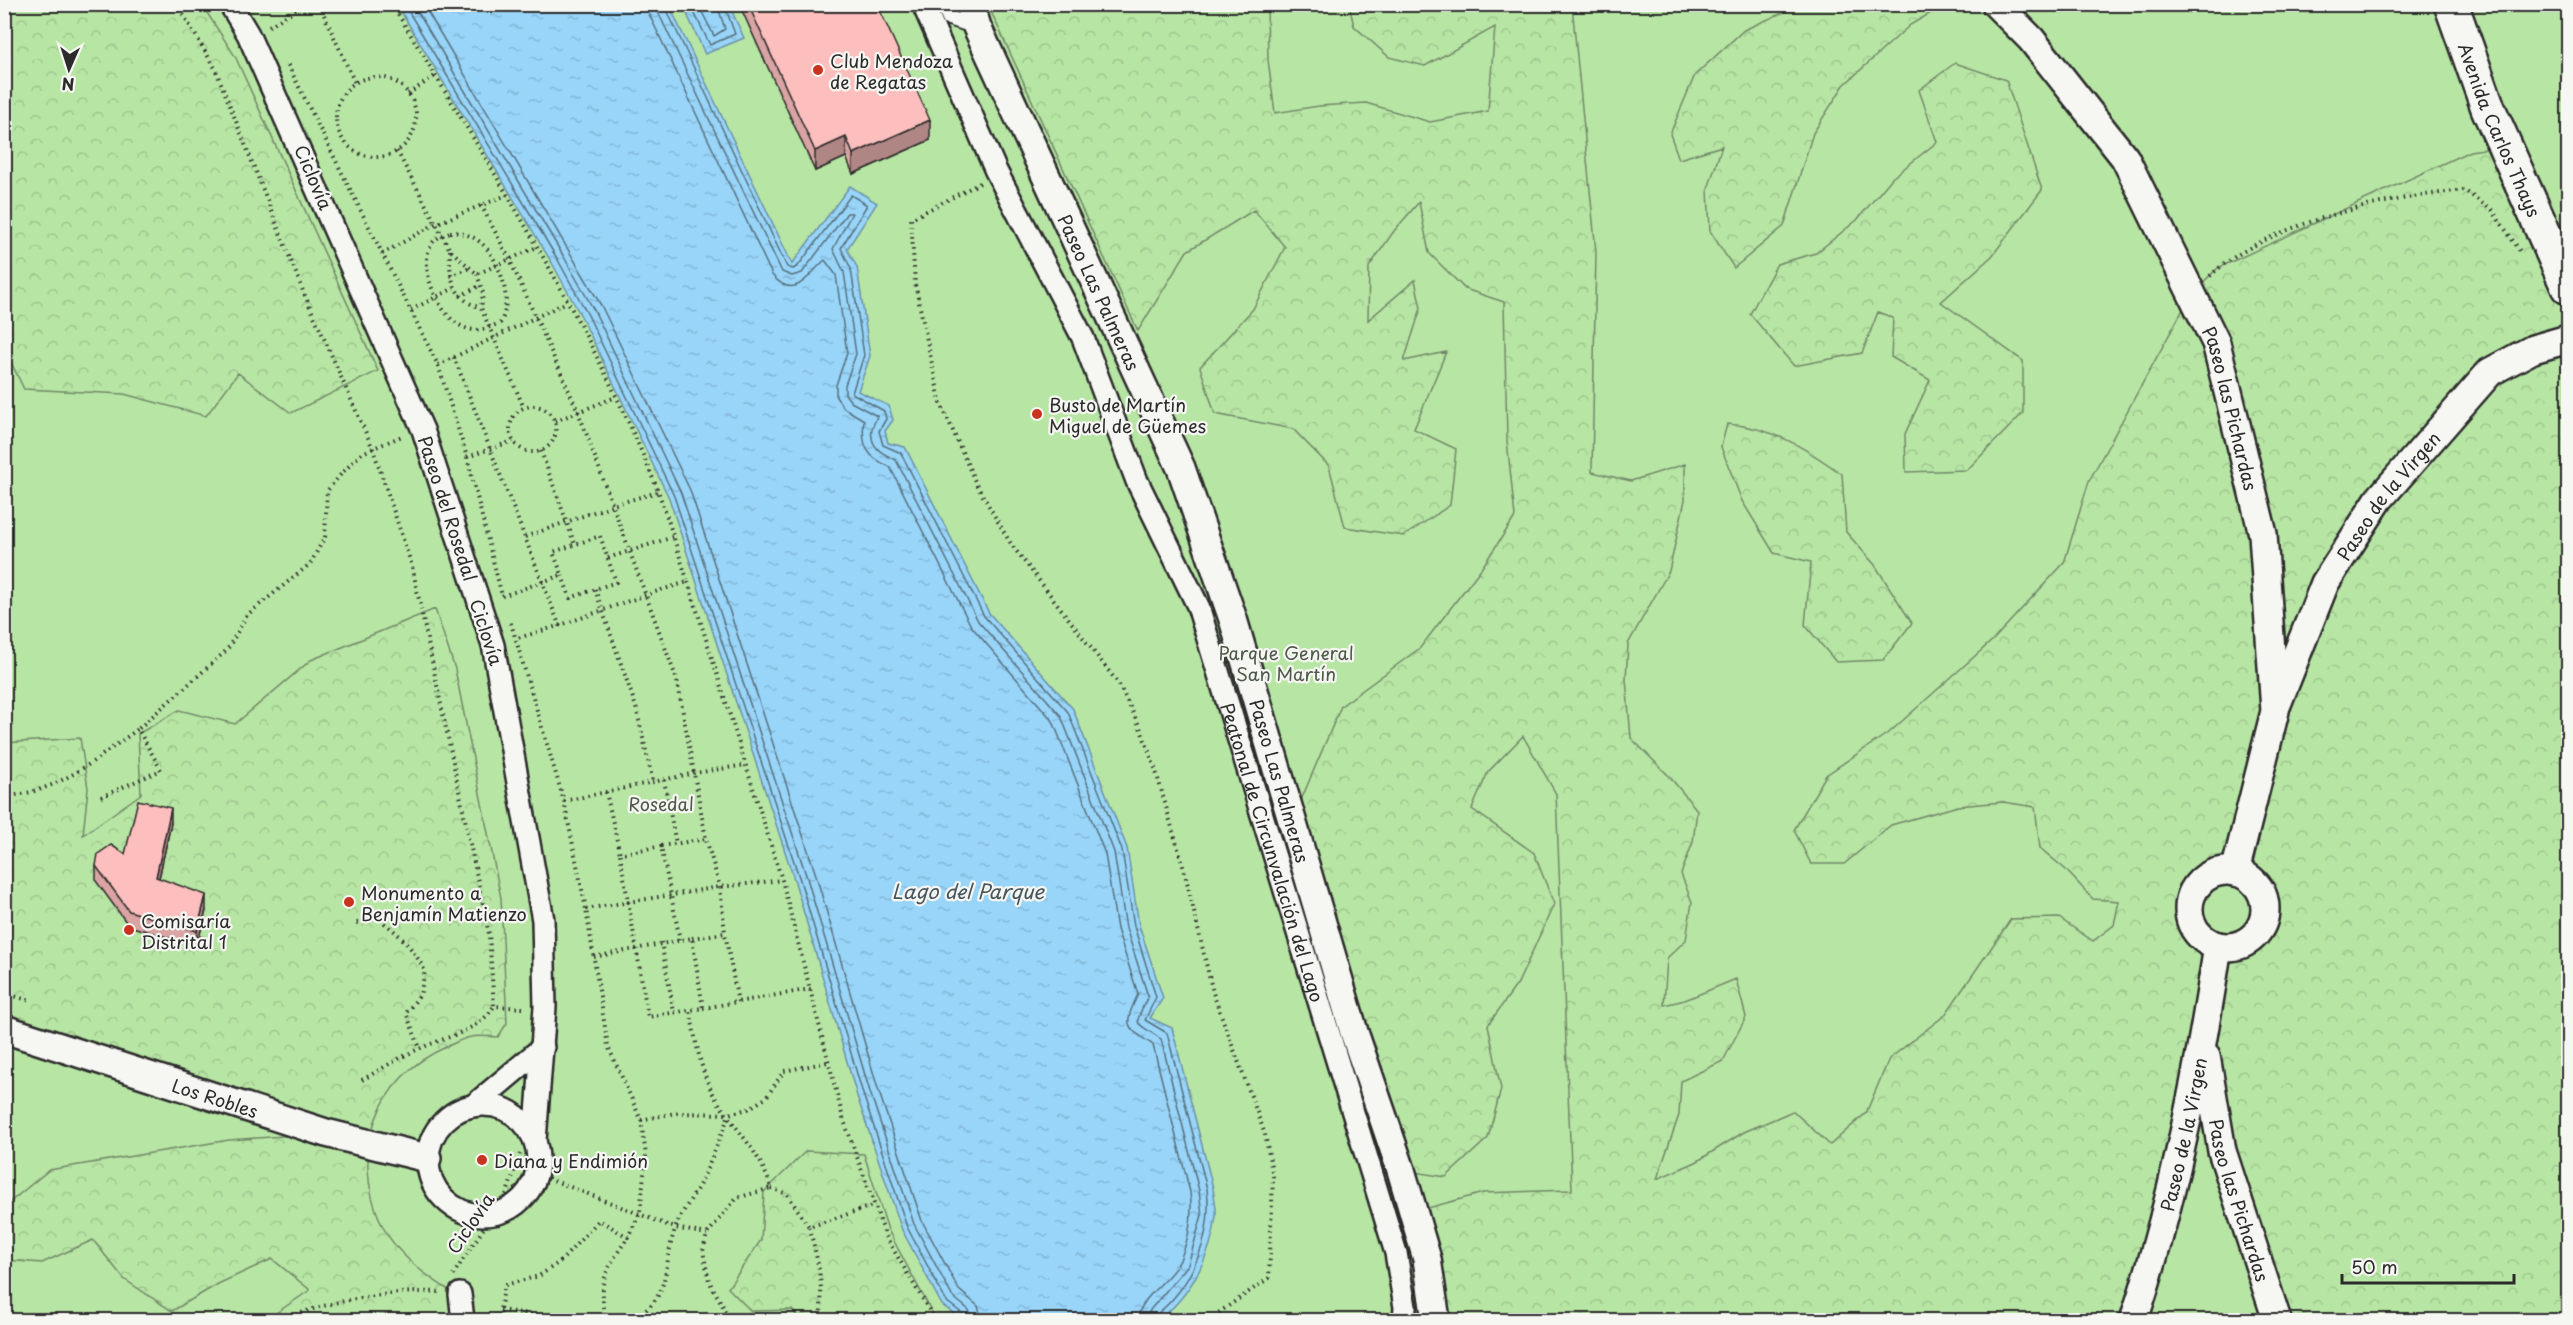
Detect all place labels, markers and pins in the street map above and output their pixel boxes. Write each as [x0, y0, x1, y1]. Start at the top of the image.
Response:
place label: Club Mendoza de Regatas [830, 47, 954, 95]
marker: Club Mendoza de Regatas [811, 63, 825, 77]
place label: Busto de Martín Miguel de Güemes [1049, 391, 1206, 439]
marker: Busto de Martín Miguel de Güemes [1030, 407, 1044, 421]
place label: Monumento a Benjamín Matienzo [361, 879, 527, 927]
marker: Monumento a Benjamín Matienzo [342, 895, 356, 909]
place label: Comisaría Distrital 1 [141, 907, 231, 955]
marker: Comisaría Distrital 1 [122, 923, 136, 937]
place label: Diana y Endimión [494, 1147, 648, 1174]
marker: Diana y Endimión [475, 1153, 489, 1167]

